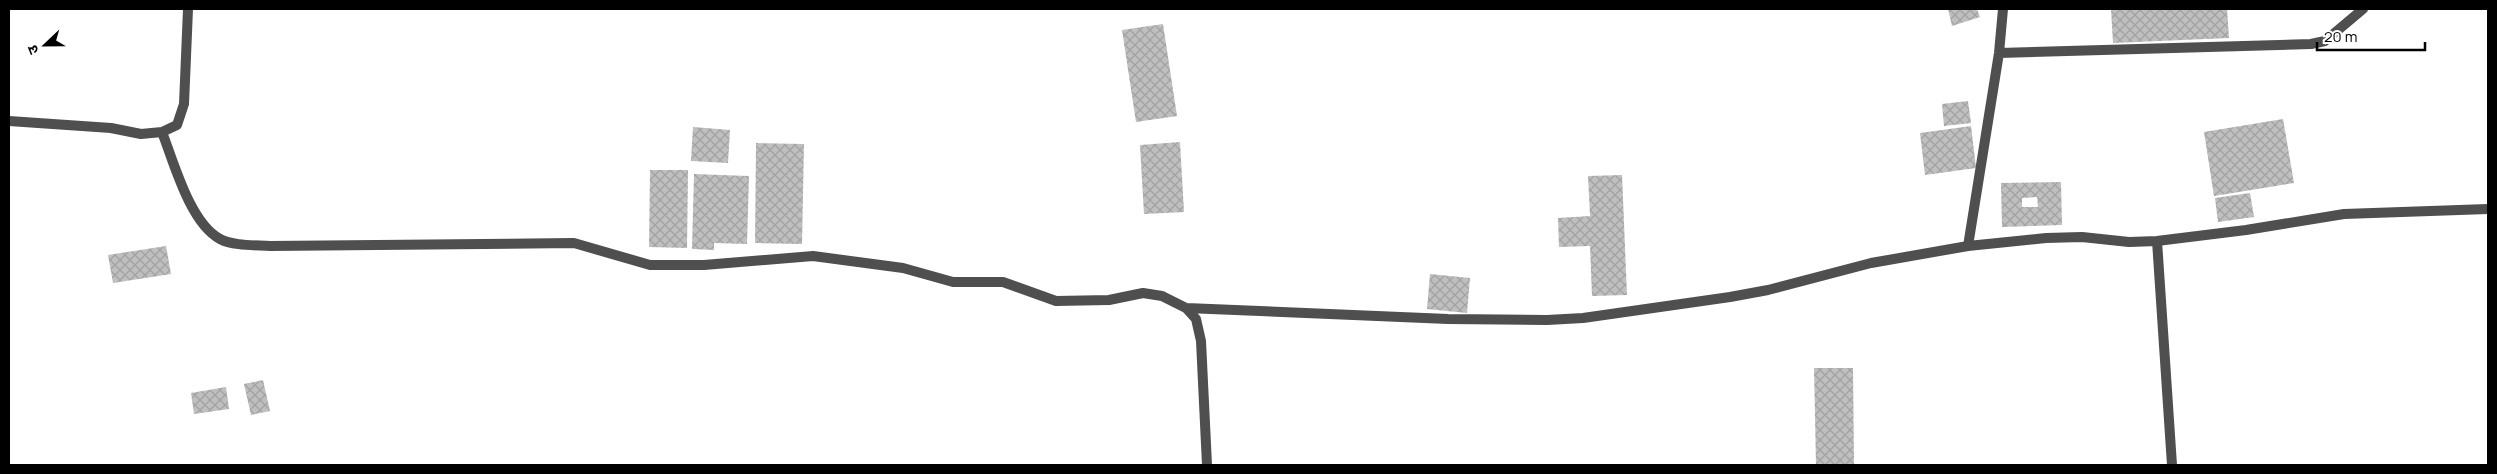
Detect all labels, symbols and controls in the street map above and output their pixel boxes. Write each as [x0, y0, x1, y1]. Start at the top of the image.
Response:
north arrow [20, 20, 70, 70]
scale bar [2317, 20, 2424, 52]
text: 20 m [2324, 26, 2357, 47]
text: उ [22, 42, 43, 57]

